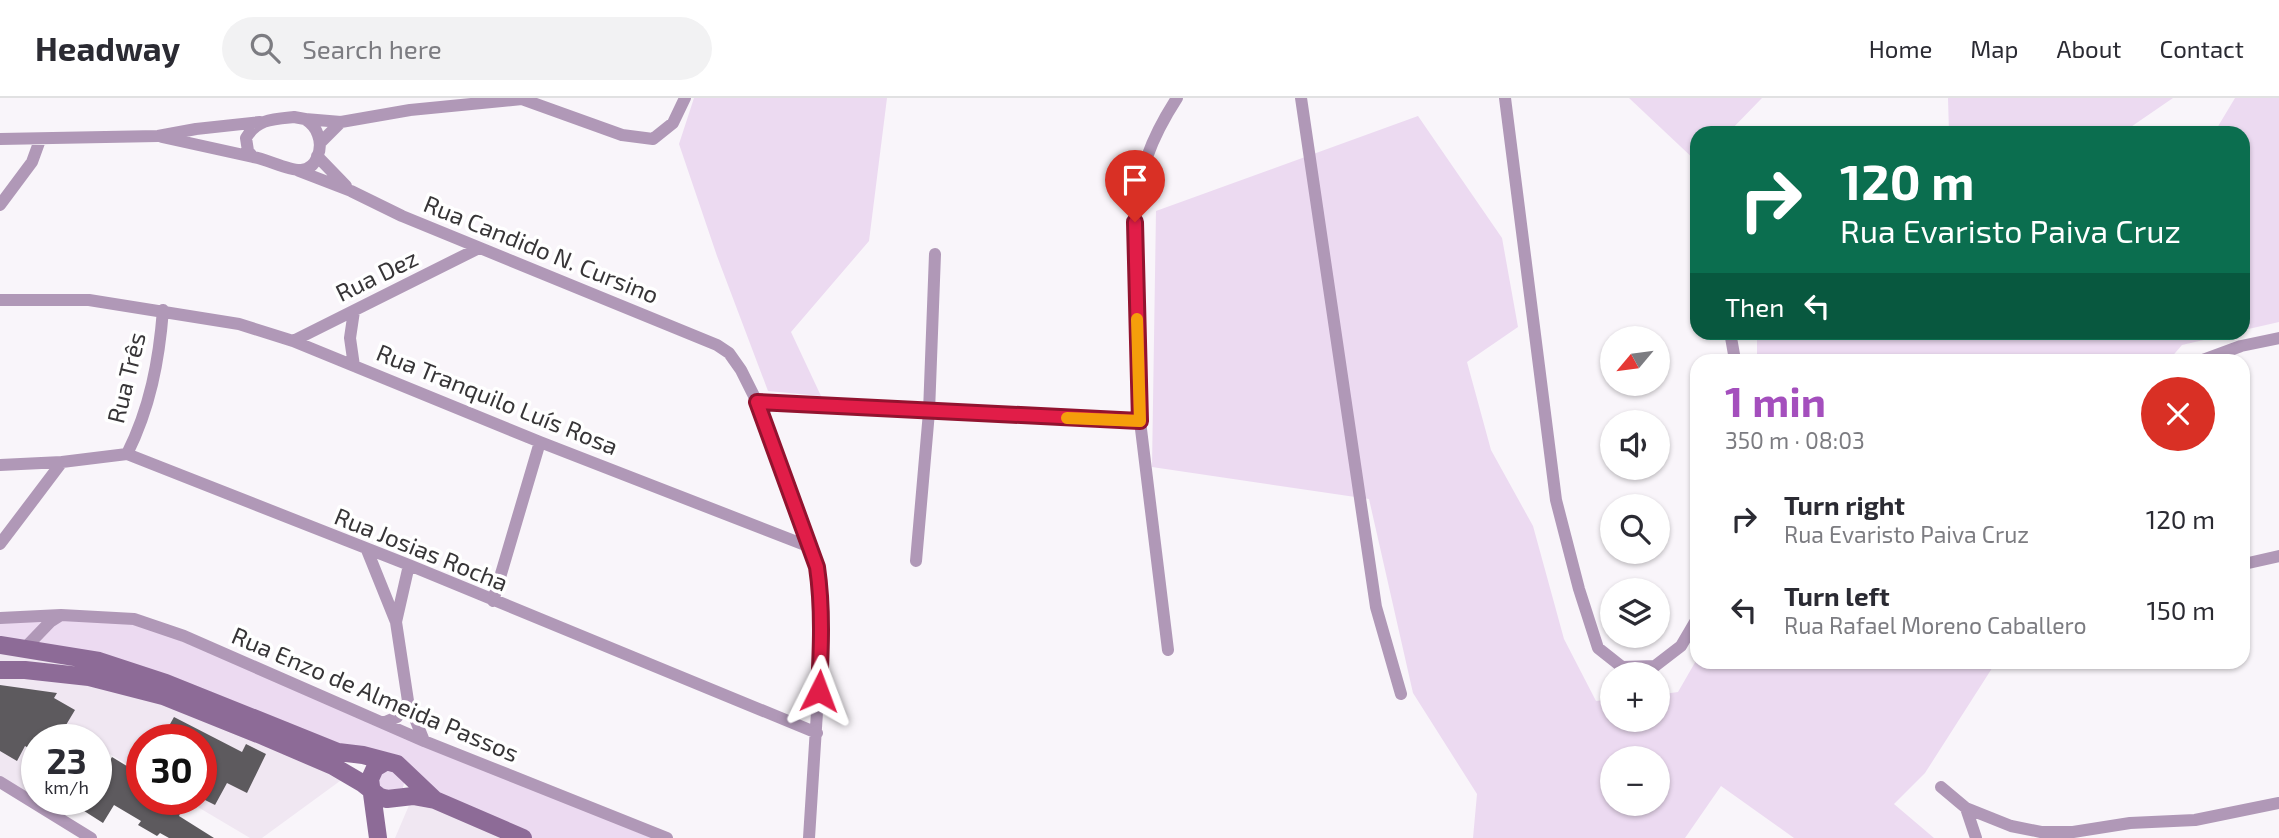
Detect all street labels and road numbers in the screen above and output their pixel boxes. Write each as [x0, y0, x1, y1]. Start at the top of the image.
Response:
street label: Rua Candido N. Cursino [420, 188, 663, 309]
street label: Rua Dez [330, 242, 422, 307]
street label: Rua Três [100, 329, 151, 426]
street label: Rua Tranquilo Luís Rosa [373, 337, 622, 460]
street label: Rua Josias Rocha [331, 501, 512, 597]
street label: Rua Enzo de Almeida Passos [228, 620, 523, 767]

